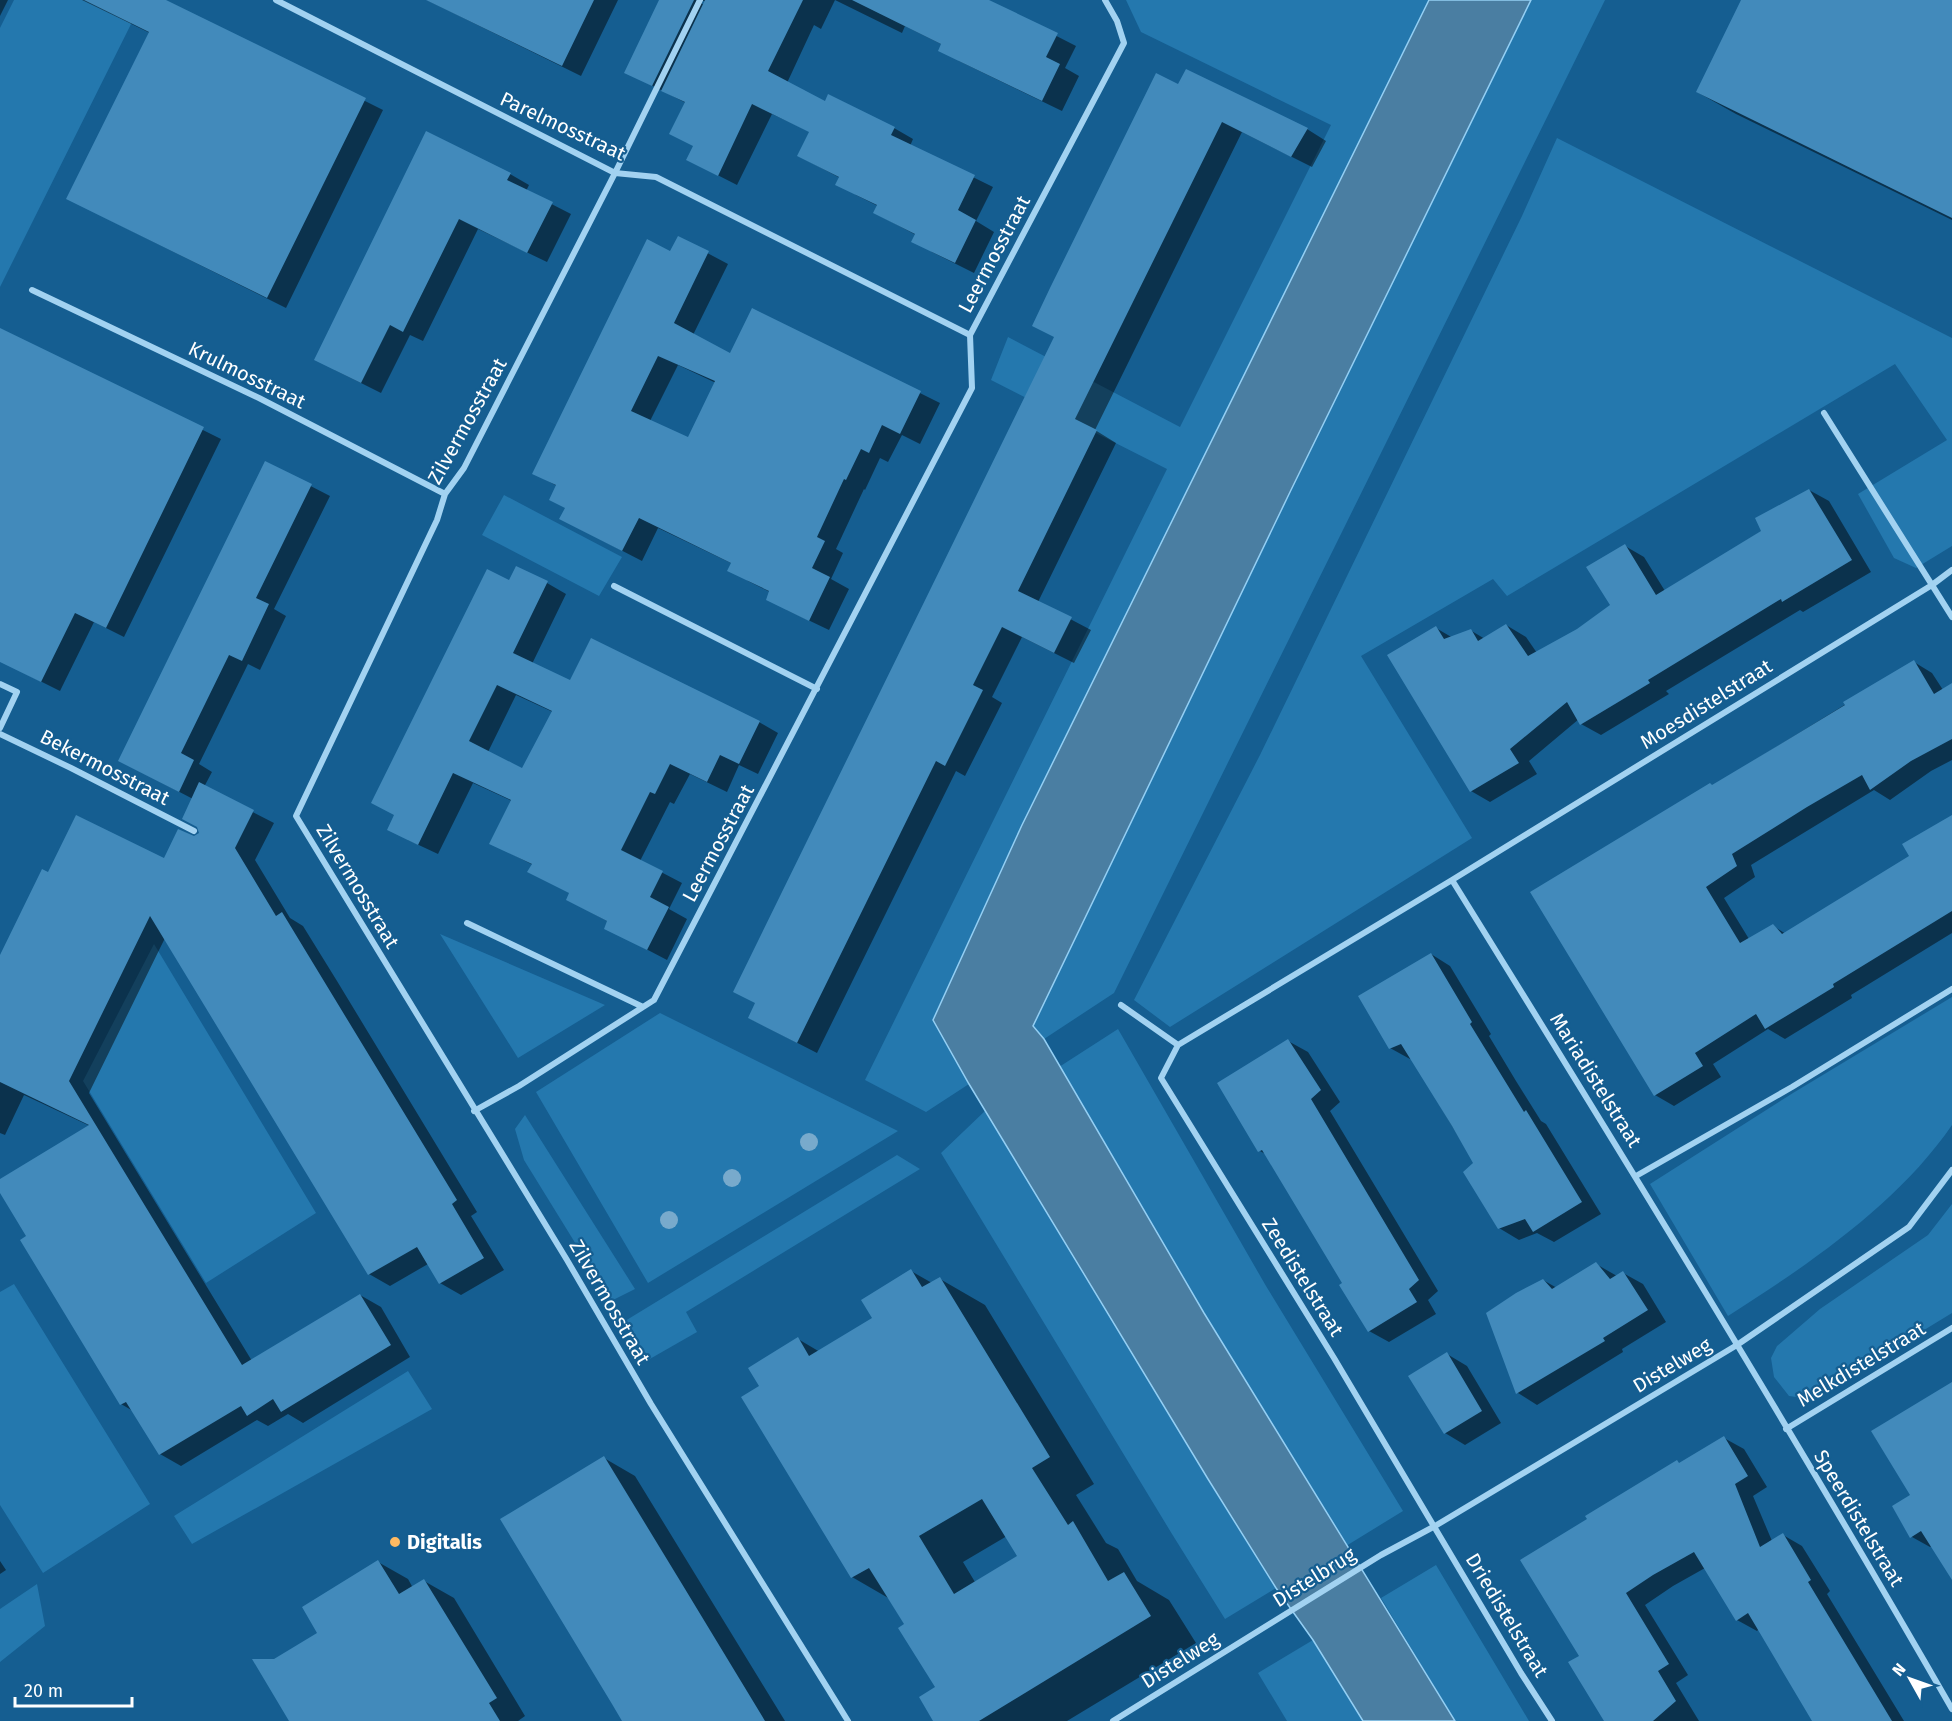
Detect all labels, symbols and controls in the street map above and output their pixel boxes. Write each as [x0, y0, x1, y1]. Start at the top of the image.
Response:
street label: Parelmosstraat [496, 86, 630, 166]
street label: Leermosstraat [953, 191, 1035, 317]
street label: Krulmosstraat [184, 336, 310, 414]
street label: Zilvermosstraat [422, 353, 512, 488]
street label: Moesdistelstraat [1636, 654, 1777, 754]
street label: Bekermosstraat [36, 724, 174, 810]
street label: Leermosstraat [677, 780, 759, 906]
street label: Zilvermosstraat [312, 820, 405, 953]
street label: Mariadistelstraat [1545, 1008, 1647, 1152]
street label: Zeedistelstraat [1257, 1213, 1349, 1341]
street label: Zilvermosstraat [564, 1235, 656, 1370]
street label: Melkdistelstraat [1792, 1316, 1930, 1412]
street label: Distelweg [1628, 1332, 1716, 1398]
street label: Speerdistelstraat [1809, 1445, 1910, 1591]
place label: Digitalis [407, 1530, 482, 1554]
marker: Digitalis [388, 1535, 402, 1549]
street label: Distelbrug [1268, 1542, 1360, 1612]
street label: Driedistelstraat [1461, 1549, 1554, 1682]
street label: Distelweg [1137, 1626, 1224, 1693]
north arrow [1880, 1649, 1940, 1709]
text: N [1888, 1660, 1910, 1680]
scale bar [15, 1670, 132, 1708]
text: 20 m [24, 1680, 63, 1702]

